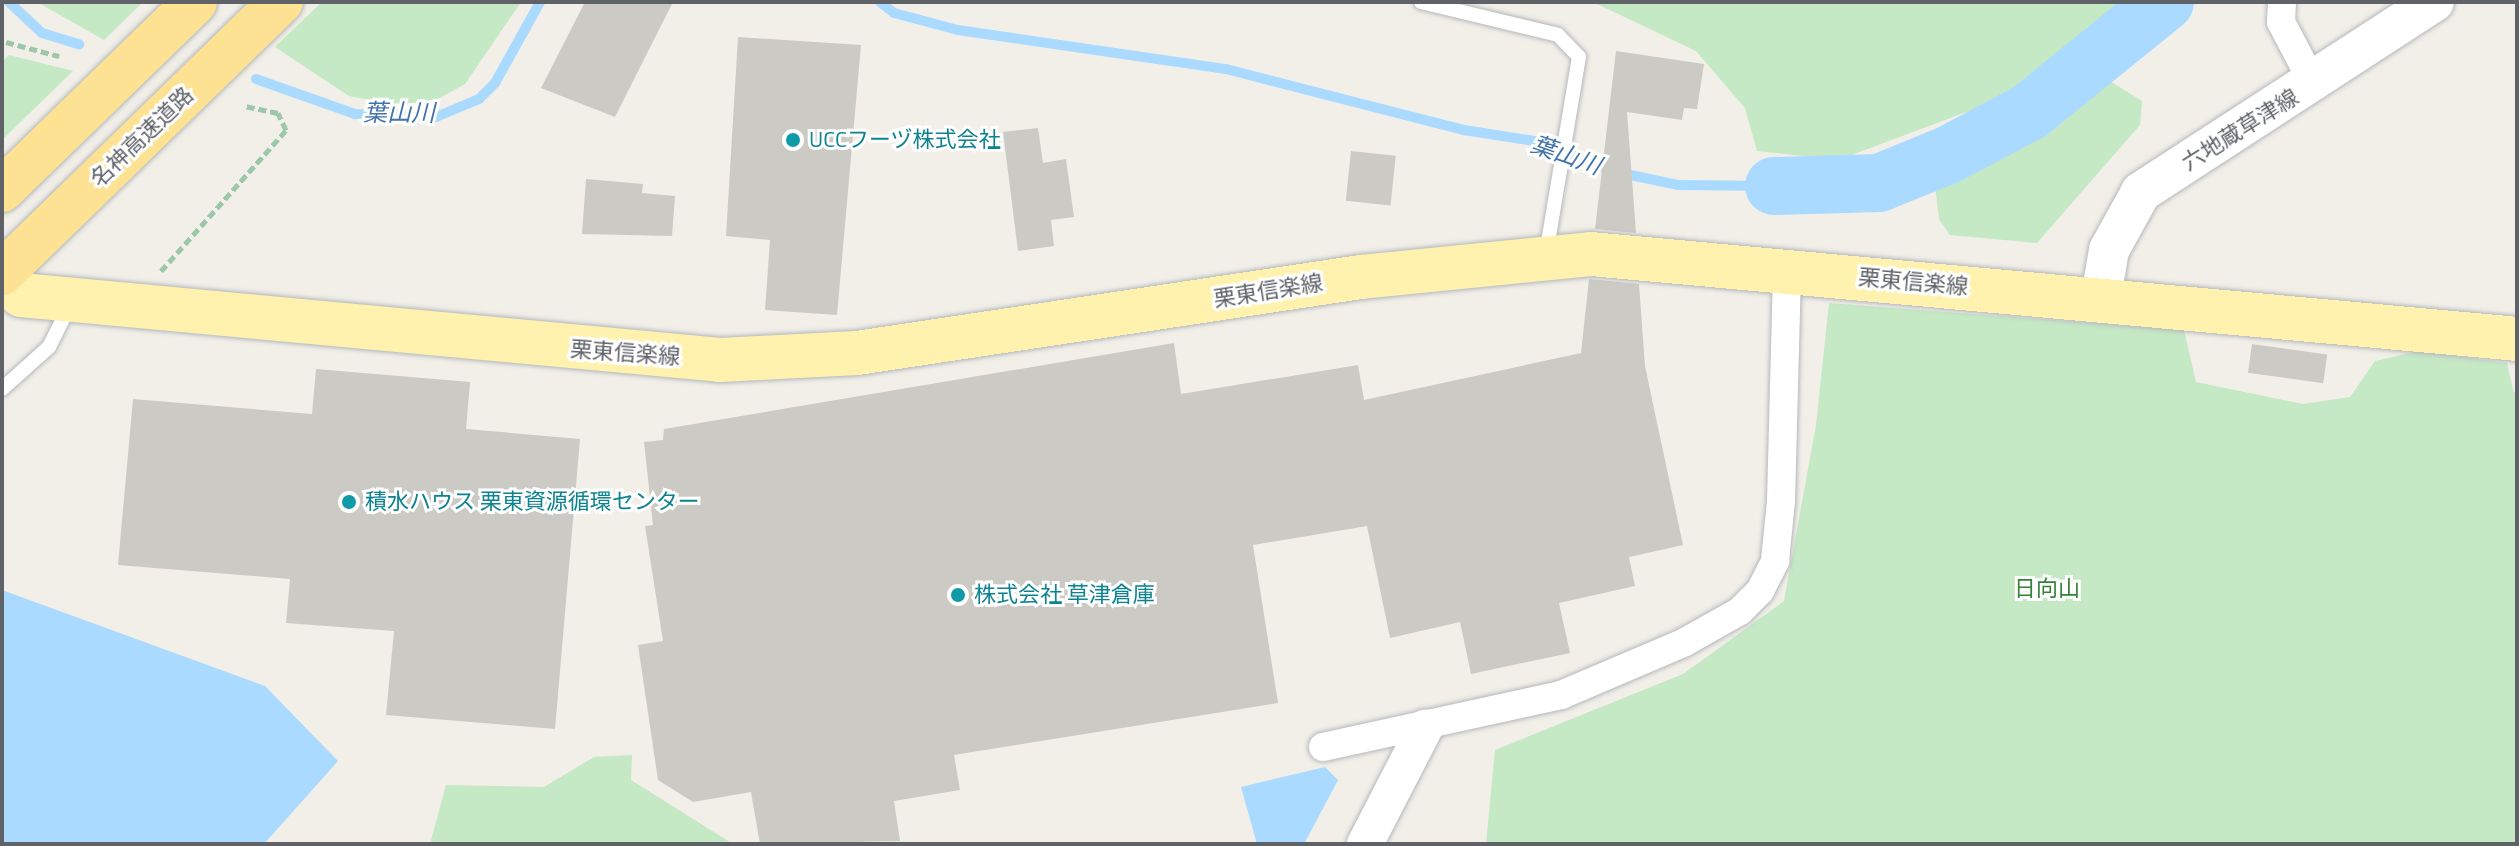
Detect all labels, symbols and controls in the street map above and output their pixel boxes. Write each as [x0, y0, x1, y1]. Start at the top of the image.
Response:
street label: 名神高速道路 [85, 82, 199, 192]
street label: 六地蔵草津線 [2177, 84, 2303, 176]
water label: 葉山川 [363, 99, 435, 127]
place label: UCCフーヅ株式会社 [809, 127, 1001, 153]
water label: 葉山川 [1527, 130, 1605, 180]
marker: UCCフーヅ株式会社 [784, 131, 802, 149]
street label: 栗東信楽線 [1857, 264, 1969, 300]
street label: 栗東信楽線 [1212, 269, 1324, 313]
street label: 栗東信楽線 [569, 336, 681, 370]
place label: 積水ハウス 栗東資源循環センター [365, 489, 700, 515]
marker: 積水ハウス 栗東資源循環センター [340, 493, 358, 511]
park label: 日向山 [2014, 576, 2080, 602]
place label: 株式会社 草津倉庫 [974, 582, 1155, 608]
marker: 株式会社 草津倉庫 [949, 586, 967, 604]

